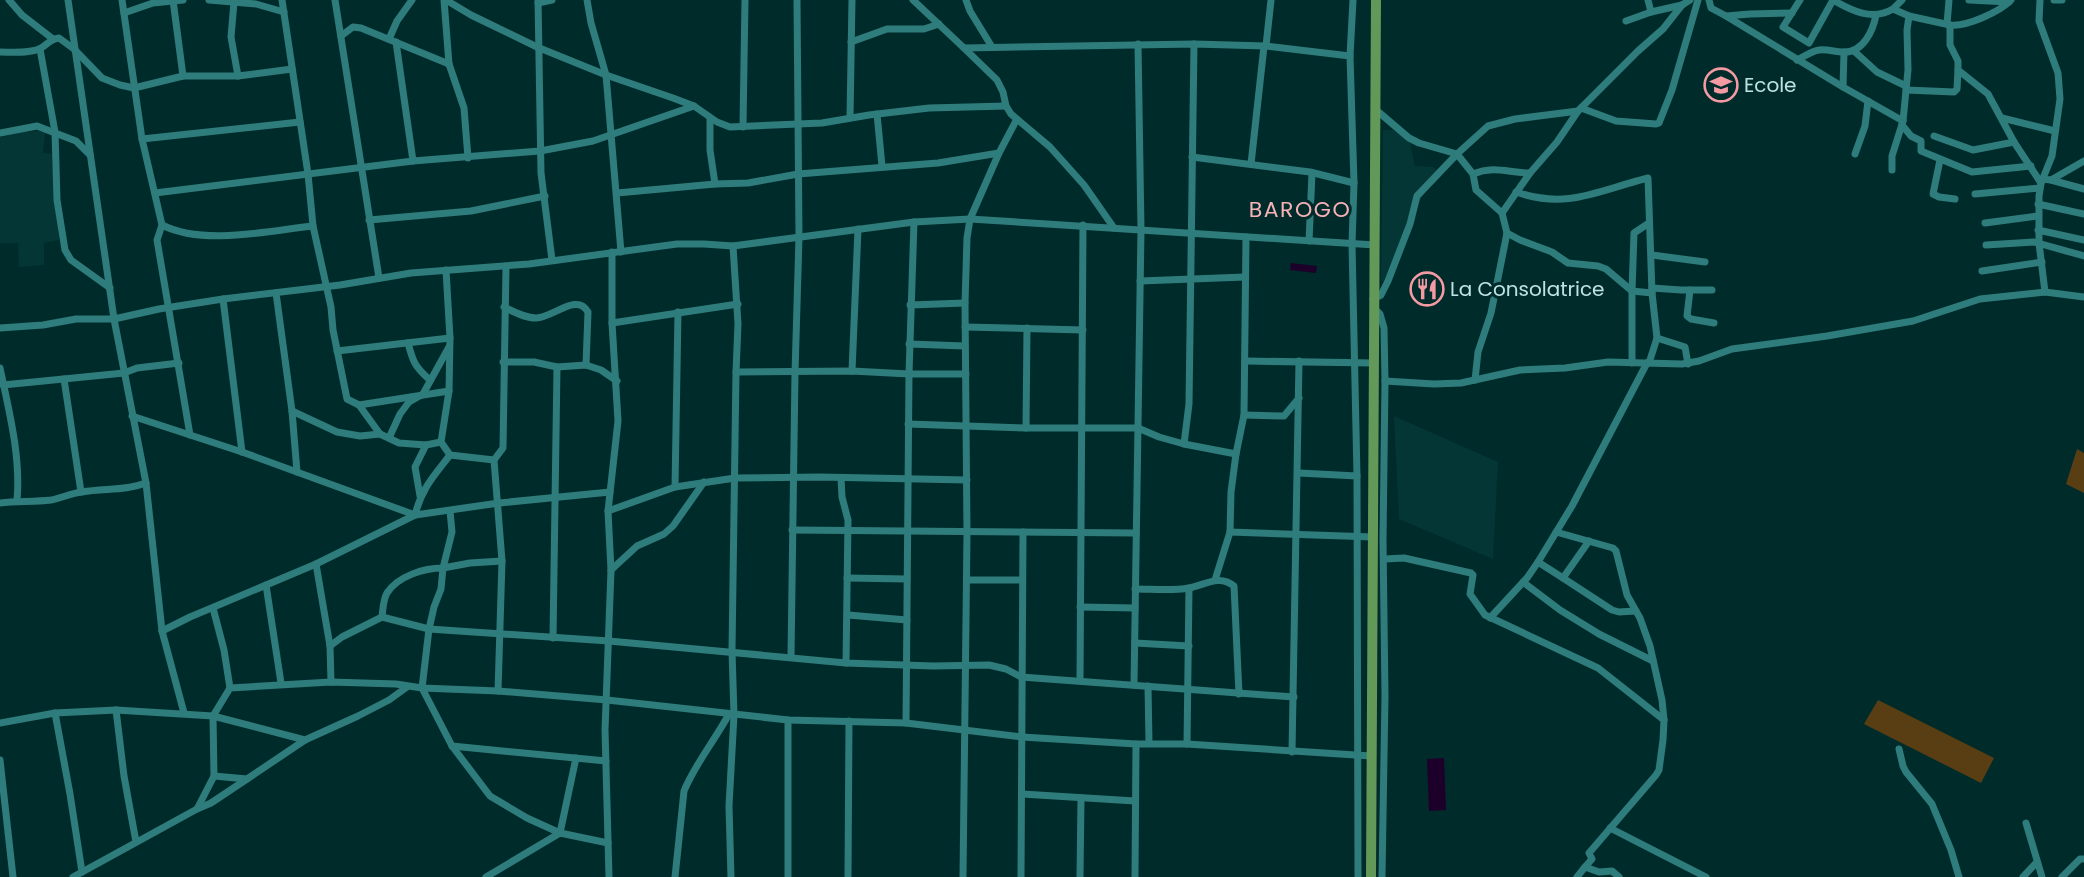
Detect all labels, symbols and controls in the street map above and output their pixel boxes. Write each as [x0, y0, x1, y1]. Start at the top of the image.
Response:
school or university icon: Ecole [1703, 67, 1739, 103]
place label: Ecole [1744, 71, 1797, 99]
district label: BAROGO [1249, 194, 1351, 225]
restaurant icon: La Consolatrice [1409, 271, 1445, 307]
place label: La Consolatrice [1450, 275, 1604, 303]

